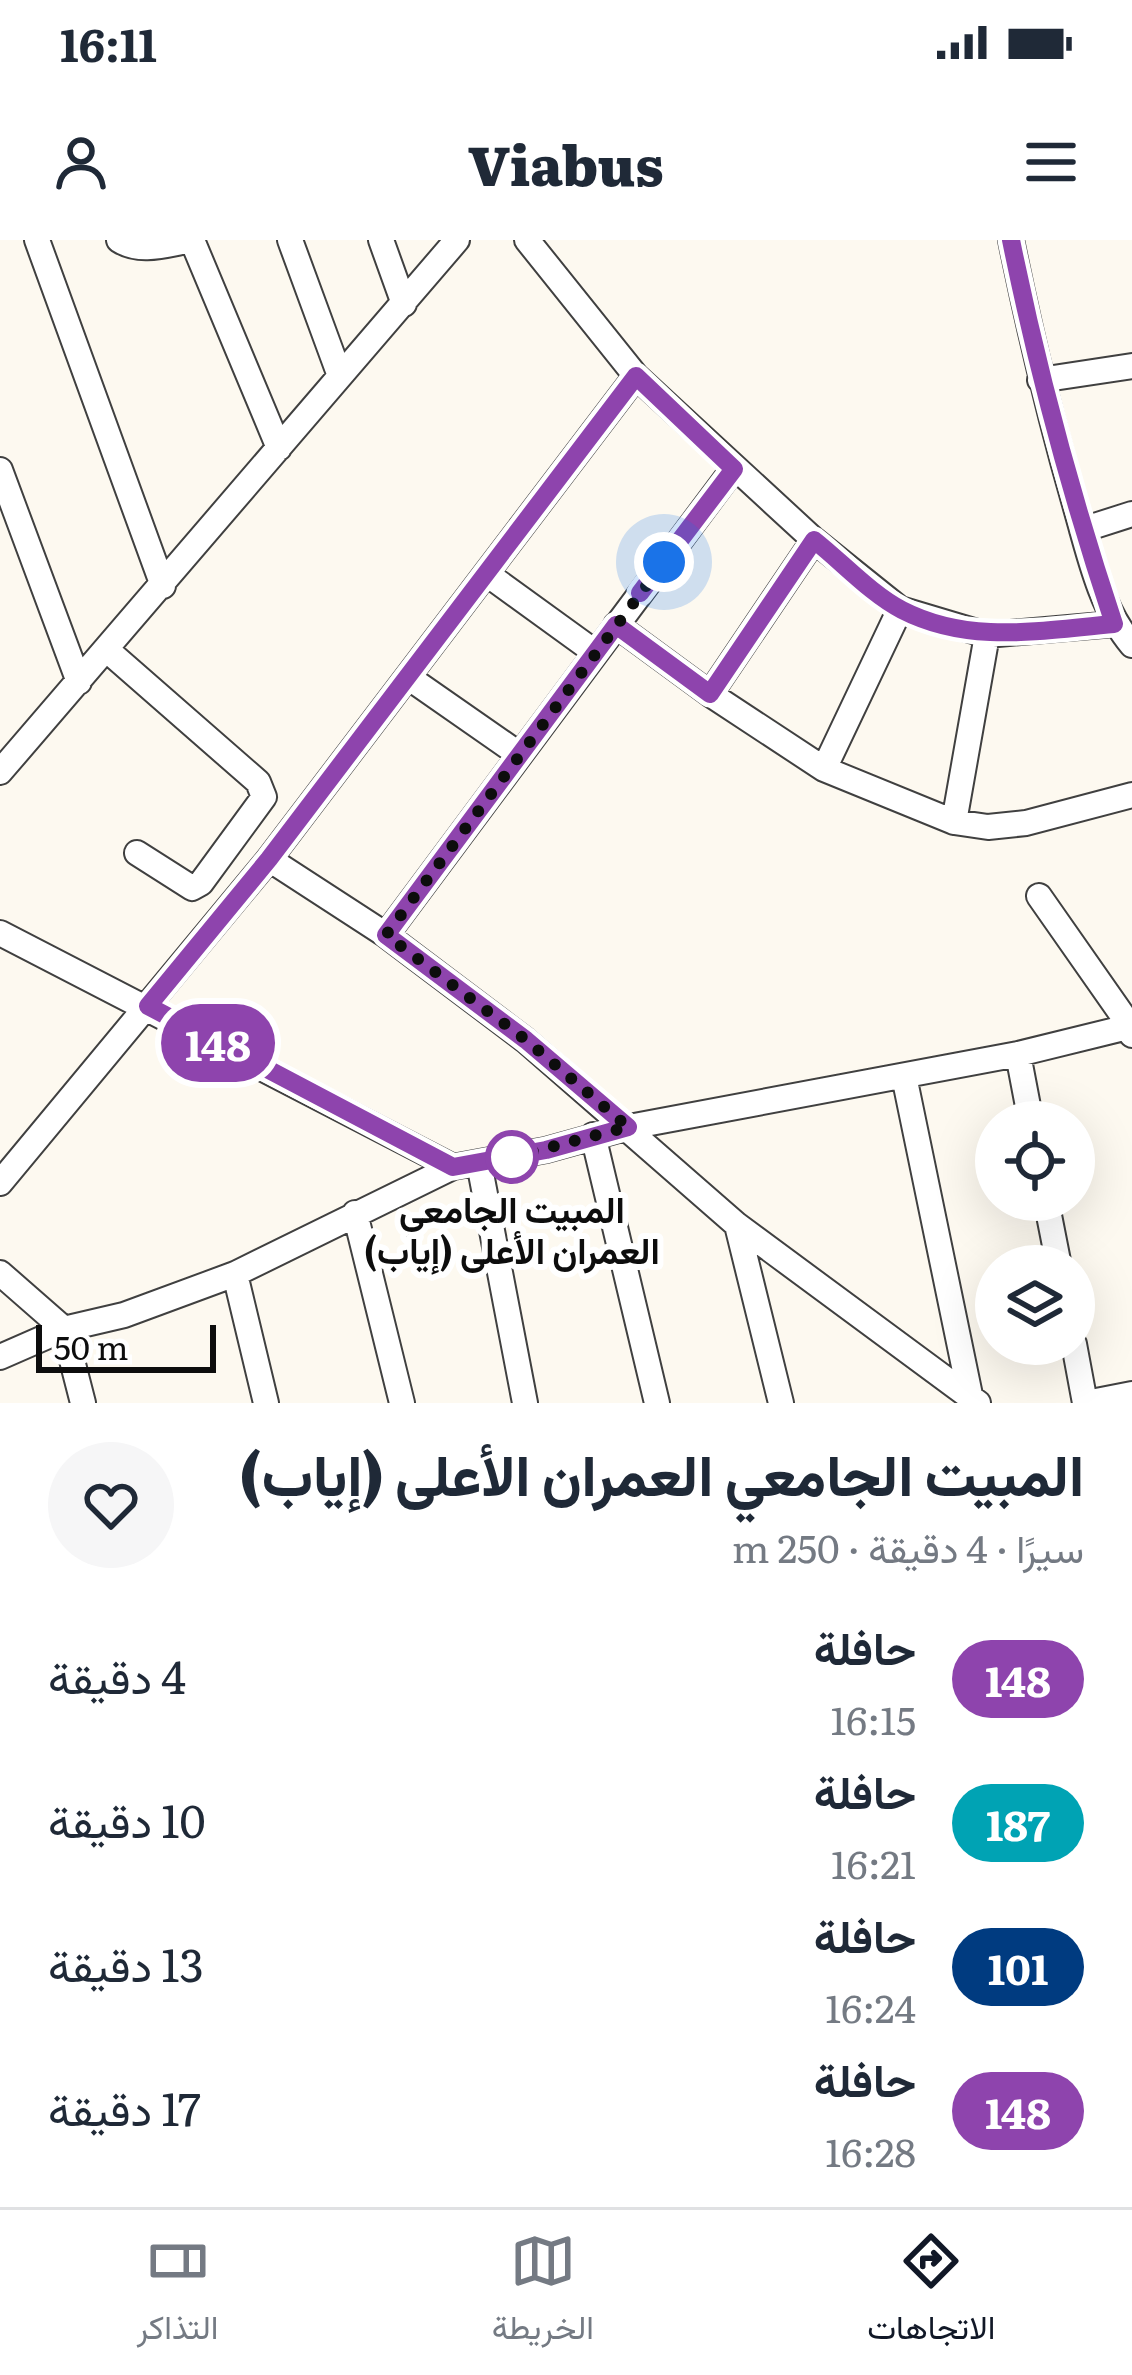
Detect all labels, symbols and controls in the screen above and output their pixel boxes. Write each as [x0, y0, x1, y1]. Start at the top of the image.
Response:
text: 16:11 [60, 9, 157, 76]
text: Viabus [468, 122, 664, 203]
icon: person [48, 129, 114, 195]
icon: menu [1018, 129, 1084, 195]
your location [634, 532, 694, 592]
line badge: 148 [149, 1004, 287, 1082]
text: 148 [185, 1012, 251, 1074]
map controls [975, 1101, 1095, 1365]
button: locate [975, 1101, 1095, 1221]
marker: المبيت الجامعي العمران الأعلى (إياب) [487, 1132, 537, 1182]
place label: المبيت الجامعي العمران الأعلى (إياب) [364, 1181, 660, 1275]
button: layers [975, 1245, 1095, 1365]
scale bar [36, 1319, 216, 1372]
text: 50 m [54, 1321, 128, 1370]
text: المبيت الجامعي العمران الأعلى (إياب) [241, 1429, 1084, 1514]
button: heart [48, 1442, 174, 1568]
text: سيرًا · 4 دقيقة · 250 m [732, 1517, 1084, 1575]
text: حافلة [814, 1612, 916, 1679]
text: 4 دقيقة [48, 1641, 186, 1708]
text: 148 [985, 1648, 1051, 1710]
text: 16:15 [831, 1689, 916, 1747]
text: حافلة [814, 1756, 916, 1823]
text: 10 دقيقة [48, 1785, 205, 1852]
text: 187 [986, 1792, 1050, 1854]
text: 16:21 [831, 1833, 916, 1891]
text: حافلة [814, 1900, 916, 1967]
text: 13 دقيقة [48, 1929, 204, 1996]
text: 101 [988, 1936, 1048, 1998]
text: 16:24 [825, 1977, 916, 2035]
text: حافلة [814, 2044, 916, 2111]
text: 17 دقيقة [48, 2073, 201, 2140]
text: 148 [985, 2080, 1051, 2142]
text: 16:28 [825, 2121, 916, 2179]
tab: التذاكر [137, 2228, 218, 2357]
tab: الخريطة [492, 2228, 594, 2357]
tab: الاتجاهات [867, 2228, 995, 2357]

